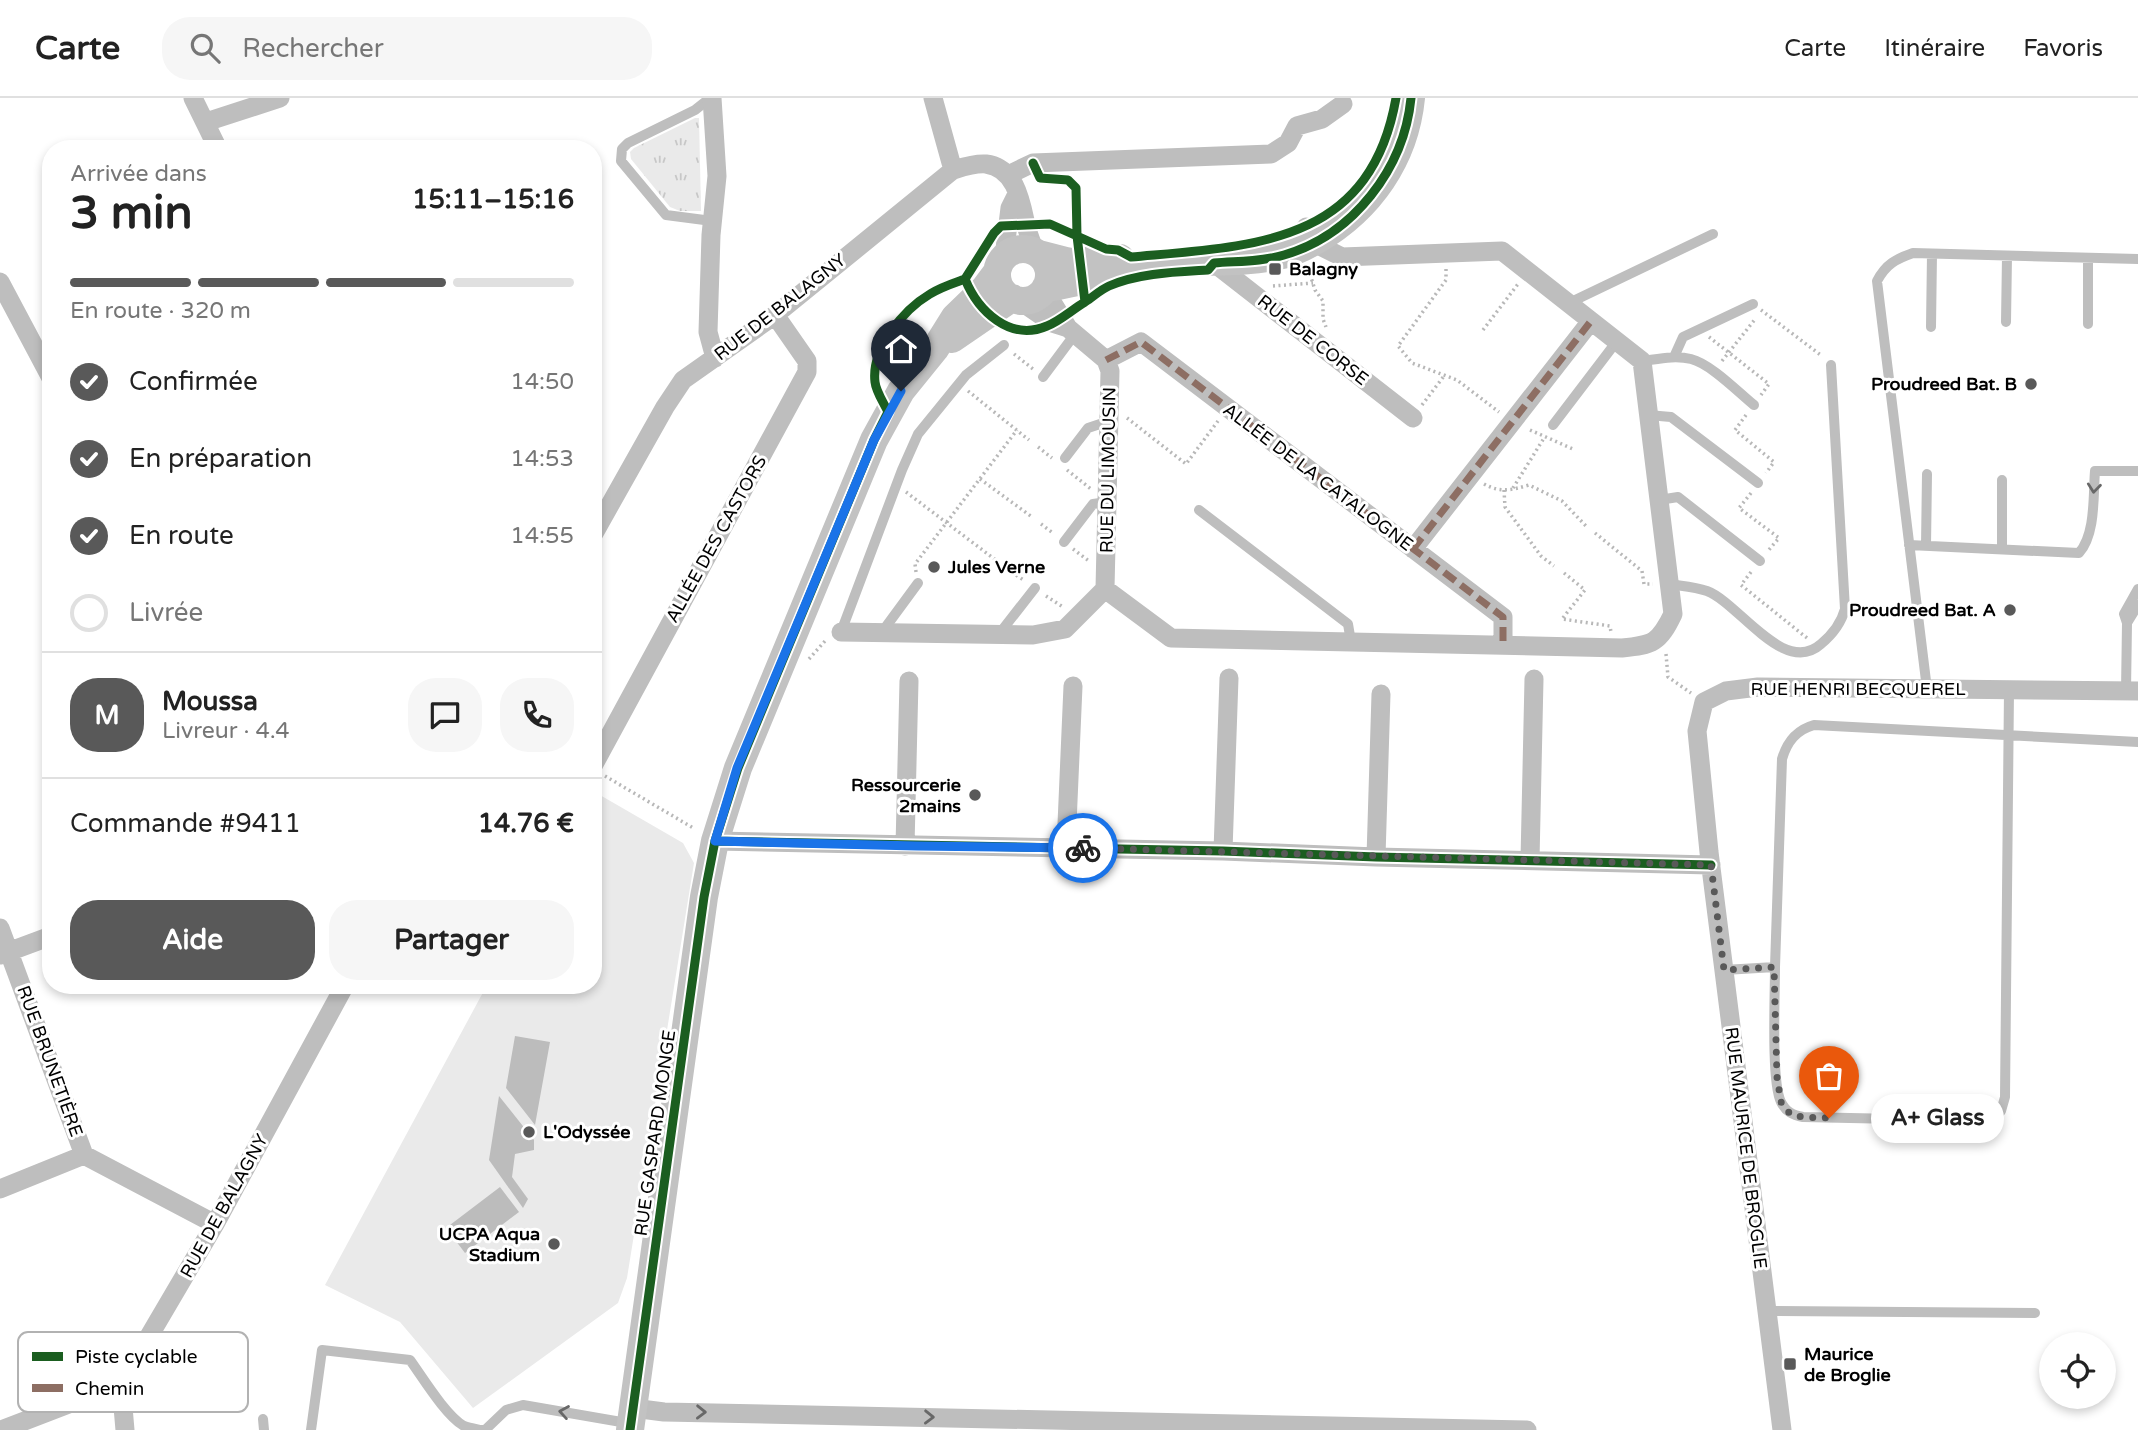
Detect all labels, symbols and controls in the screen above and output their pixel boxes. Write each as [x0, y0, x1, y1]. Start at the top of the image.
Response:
search box [162, 17, 652, 80]
text: Carte [35, 29, 120, 68]
icon: search [186, 29, 224, 67]
text: Rechercher [242, 33, 384, 64]
text: Carte [1784, 34, 1846, 63]
text: Itinéraire [1884, 34, 1985, 63]
text: Favoris [2023, 34, 2103, 63]
text: Arrivée dans [70, 160, 207, 188]
text: 15:11–15:16 [412, 184, 574, 215]
text: 3 min [70, 186, 193, 241]
street label: RUE DE BALAGNY [710, 248, 851, 365]
place label: Balagny [1289, 258, 1358, 280]
marker: Balagny [1267, 261, 1283, 277]
street label: RUE DE CORSE [1253, 290, 1373, 390]
text: En route · 320 m [70, 297, 251, 325]
pin [871, 319, 931, 391]
icon: home [882, 330, 920, 368]
icon: check [70, 363, 108, 401]
text: Confirmée [129, 366, 258, 397]
text: 14:50 [510, 368, 574, 396]
place label: Proudreed Bat. B [1871, 373, 2017, 395]
marker: Proudreed Bat. B [2023, 376, 2039, 392]
street label: RUE DU LIMOUSIN [1096, 387, 1120, 553]
street label: ALLÉE DE LA CATALOGNE [1219, 398, 1417, 556]
icon: check [70, 440, 108, 478]
text: En préparation [129, 443, 312, 474]
text: 14:53 [510, 445, 574, 473]
street label: ALLÉE DES CASTORS [661, 451, 771, 627]
one-way arrow [2087, 483, 2102, 494]
icon: check [70, 517, 108, 555]
text: En route [129, 520, 234, 551]
text: 14:55 [510, 522, 574, 550]
place label: Jules Verne [947, 556, 1045, 578]
marker: Jules Verne [926, 559, 942, 575]
text: Livrée [129, 597, 203, 628]
place label: Proudreed Bat. A [1849, 599, 1996, 621]
marker: Proudreed Bat. A [2002, 602, 2018, 618]
button: chat [408, 678, 482, 752]
button: phone [500, 678, 574, 752]
street label: RUE HENRI BECQUEREL [1750, 678, 1966, 700]
text: Moussa [162, 686, 258, 717]
text: M [94, 700, 120, 731]
text: Livreur · 4.4 [162, 717, 290, 745]
place label: Ressourcerie 2mains [851, 774, 961, 817]
marker: Ressourcerie 2mains [967, 787, 983, 803]
text: Commande #9411 [70, 808, 301, 839]
text: 14.76 € [478, 808, 574, 839]
courier [1048, 813, 1118, 883]
icon: bike [1064, 829, 1102, 867]
button: Aide [70, 900, 315, 980]
button: Partager [329, 900, 574, 980]
street label: RUE BRUNETIÈRE [12, 982, 88, 1140]
street label: RUE MAURICE DE BROGLIE [1720, 1026, 1772, 1270]
street label: RUE GASPARD MONGE [630, 1028, 680, 1238]
pin [1799, 1046, 1859, 1118]
icon: bag [1810, 1057, 1848, 1095]
callout: A+ Glass [1871, 1094, 2004, 1142]
text: A+ Glass [1890, 1104, 1985, 1132]
place label: L'Odyssée [543, 1121, 630, 1143]
marker: L'Odyssée [521, 1124, 537, 1140]
street label: RUE DE BALAGNY [175, 1130, 273, 1282]
place label: UCPA Aqua Stadium [439, 1223, 540, 1266]
marker: UCPA Aqua Stadium [546, 1236, 562, 1252]
legend [18, 1332, 248, 1412]
map controls [2039, 1332, 2116, 1409]
button: locate [2039, 1332, 2116, 1409]
place label: Maurice de Broglie [1804, 1343, 1891, 1386]
text: Piste cyclable [75, 1346, 197, 1368]
marker: Maurice de Broglie [1782, 1356, 1798, 1372]
text: Chemin [75, 1378, 144, 1400]
one-way arrow [558, 1405, 570, 1420]
one-way arrow [696, 1405, 707, 1420]
one-way arrow [924, 1409, 935, 1425]

